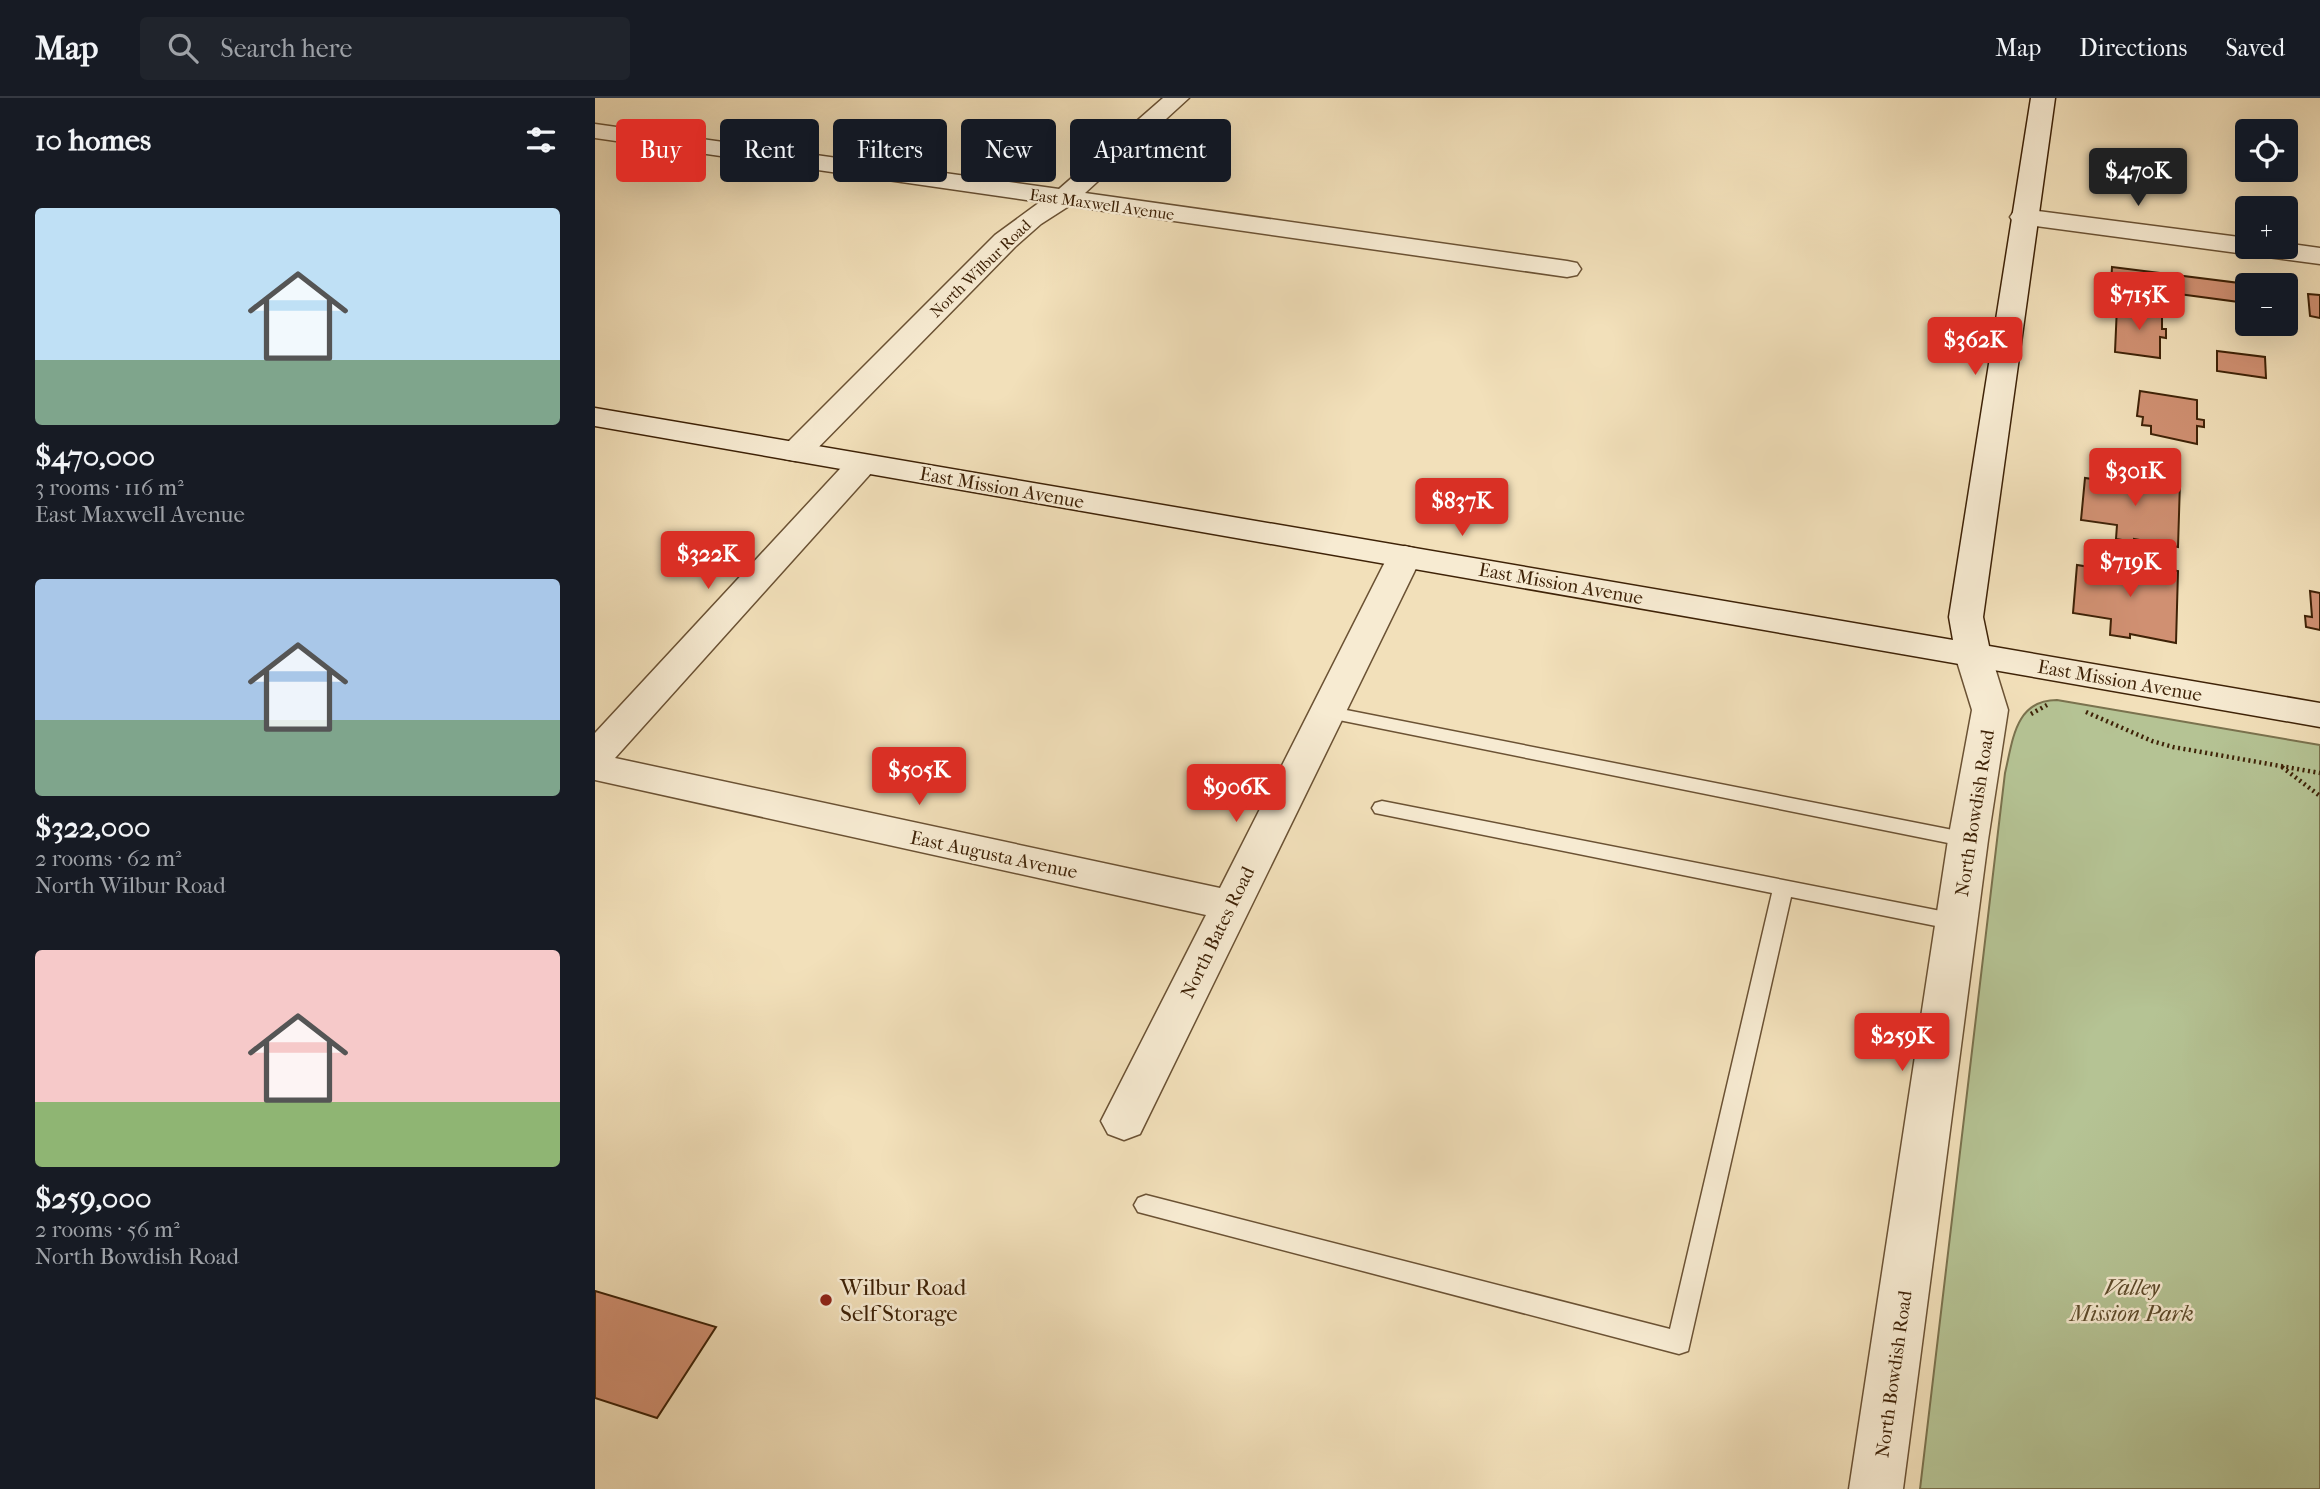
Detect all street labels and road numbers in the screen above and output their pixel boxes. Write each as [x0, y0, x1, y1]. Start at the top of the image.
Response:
street label: East Maxwell Avenue [1028, 185, 1176, 224]
street label: North Wilbur Road [926, 215, 1035, 321]
street label: East Mission Avenue [918, 463, 1086, 513]
street label: East Mission Avenue [1477, 559, 1645, 609]
street label: East Mission Avenue [2036, 656, 2204, 706]
street label: North Bowdish Road [1951, 728, 1999, 898]
street label: East Augusta Avenue [908, 827, 1079, 883]
street label: North Bates Road [1176, 862, 1260, 1002]
street label: North Bowdish Road [1871, 1289, 1917, 1459]

